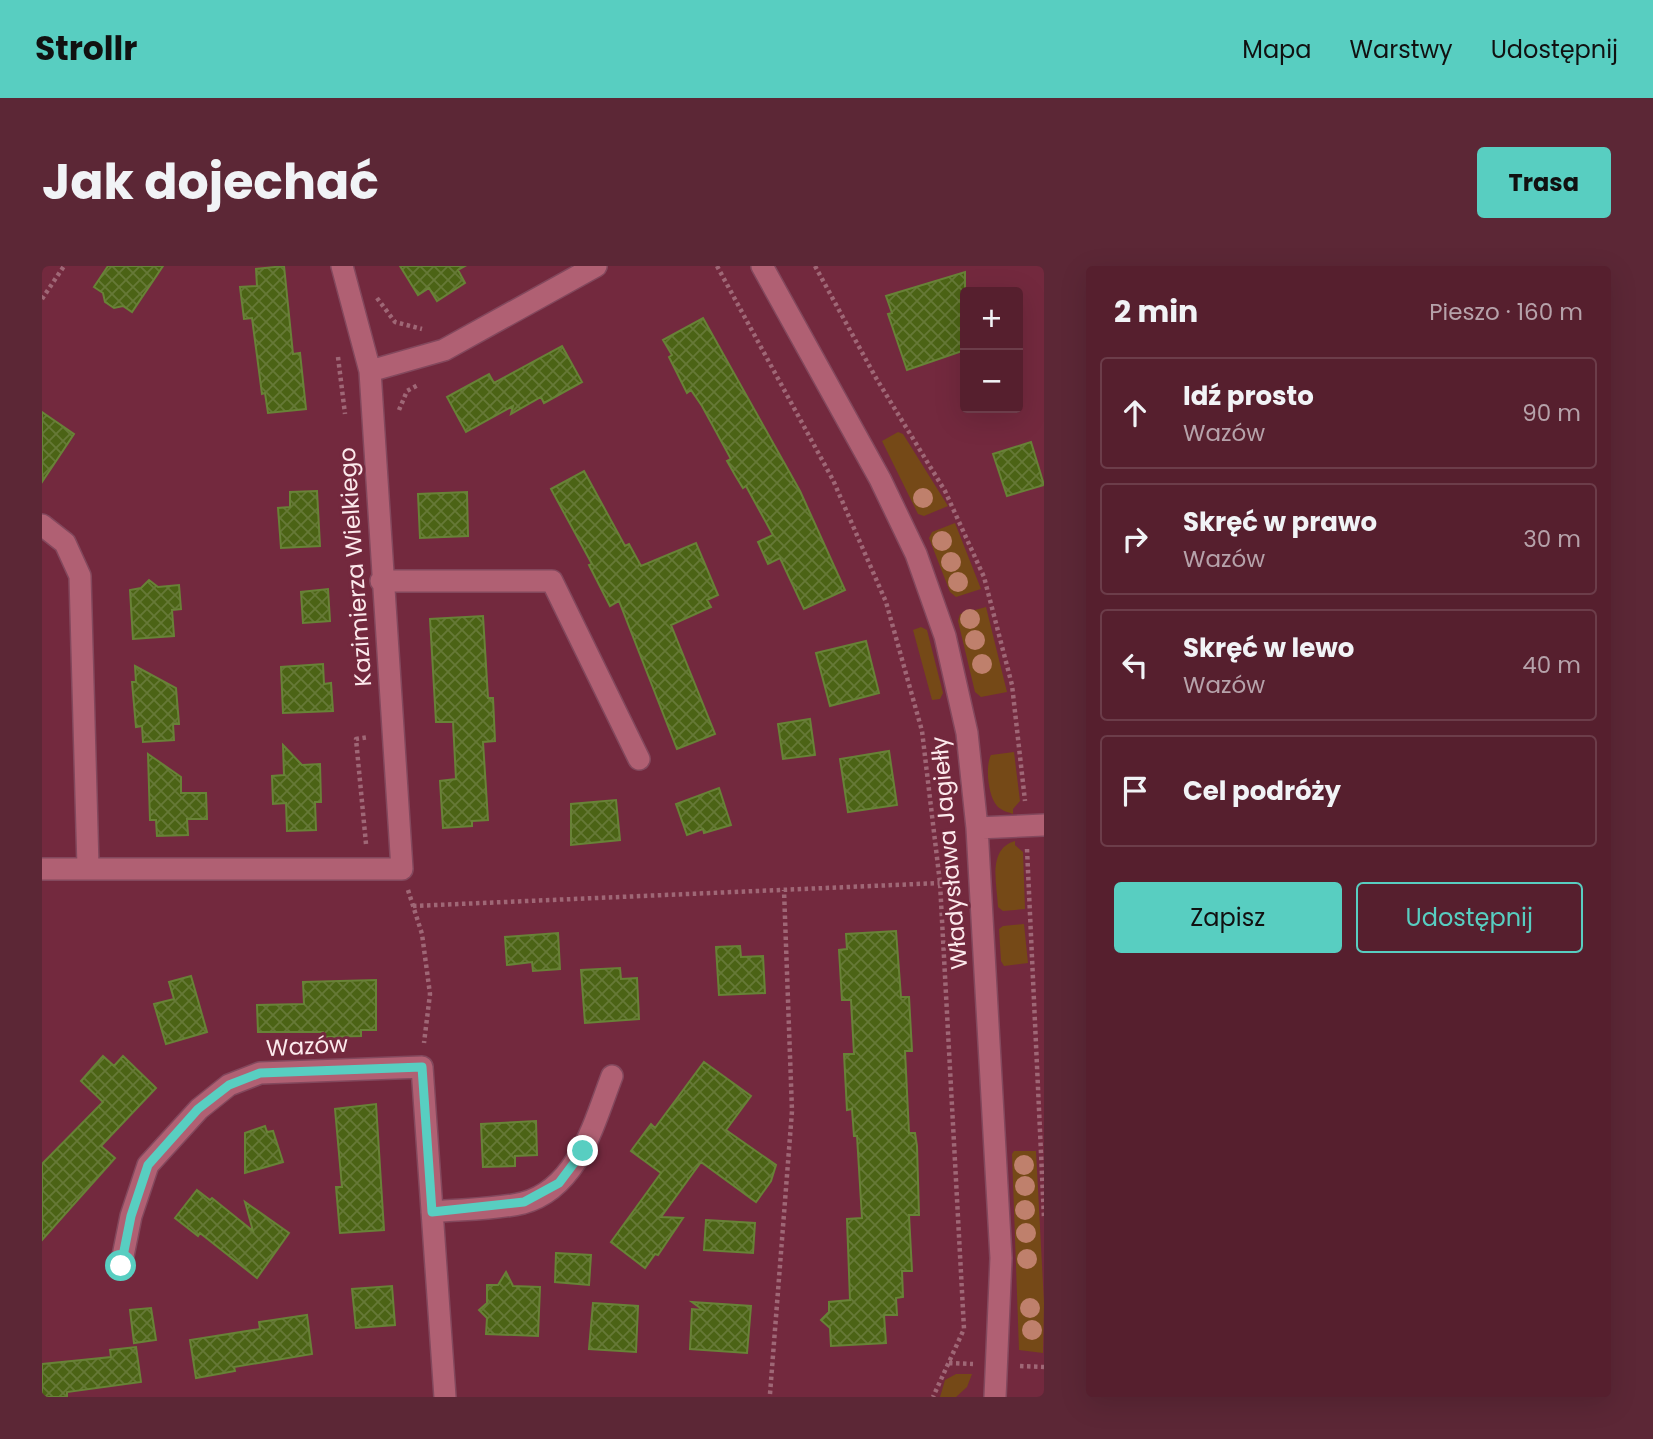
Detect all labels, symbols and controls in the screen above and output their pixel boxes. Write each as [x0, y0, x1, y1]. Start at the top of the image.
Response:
text: Strollr [35, 25, 137, 72]
text: Mapa [1242, 33, 1312, 66]
text: Warstwy [1350, 33, 1453, 66]
text: Udostępnij [1491, 33, 1618, 66]
button: Trasa [1477, 147, 1611, 218]
text: Jak dojechać [42, 148, 379, 216]
map controls [960, 287, 1023, 413]
button: + [960, 287, 1023, 350]
text: 2 min [1114, 290, 1198, 333]
text: Pieszo · 160 m [1429, 296, 1583, 328]
button: − [960, 350, 1023, 413]
text: Idź prosto [1183, 378, 1314, 414]
icon: ahead [1116, 394, 1154, 432]
text: 90 m [1522, 397, 1581, 429]
text: Wazów [1183, 417, 1265, 449]
street label: Kazimierza Wielkiego [331, 446, 379, 688]
text: Skręć w prawo [1183, 504, 1377, 540]
icon: right [1116, 520, 1154, 558]
text: 30 m [1523, 523, 1581, 555]
text: Wazów [1183, 543, 1265, 575]
text: Skręć w lewo [1183, 630, 1354, 666]
icon: left [1116, 646, 1154, 684]
text: 40 m [1522, 649, 1581, 681]
text: Wazów [1183, 669, 1265, 701]
street label: Władysława Jagiełły [923, 735, 975, 971]
icon: arrive [1116, 772, 1154, 810]
text: Cel podróży [1183, 773, 1341, 809]
button: Zapisz [1114, 882, 1342, 953]
button: Udostępnij [1356, 882, 1583, 953]
street label: Wazów [265, 1028, 349, 1064]
route end [567, 1135, 598, 1166]
route start [105, 1250, 136, 1281]

